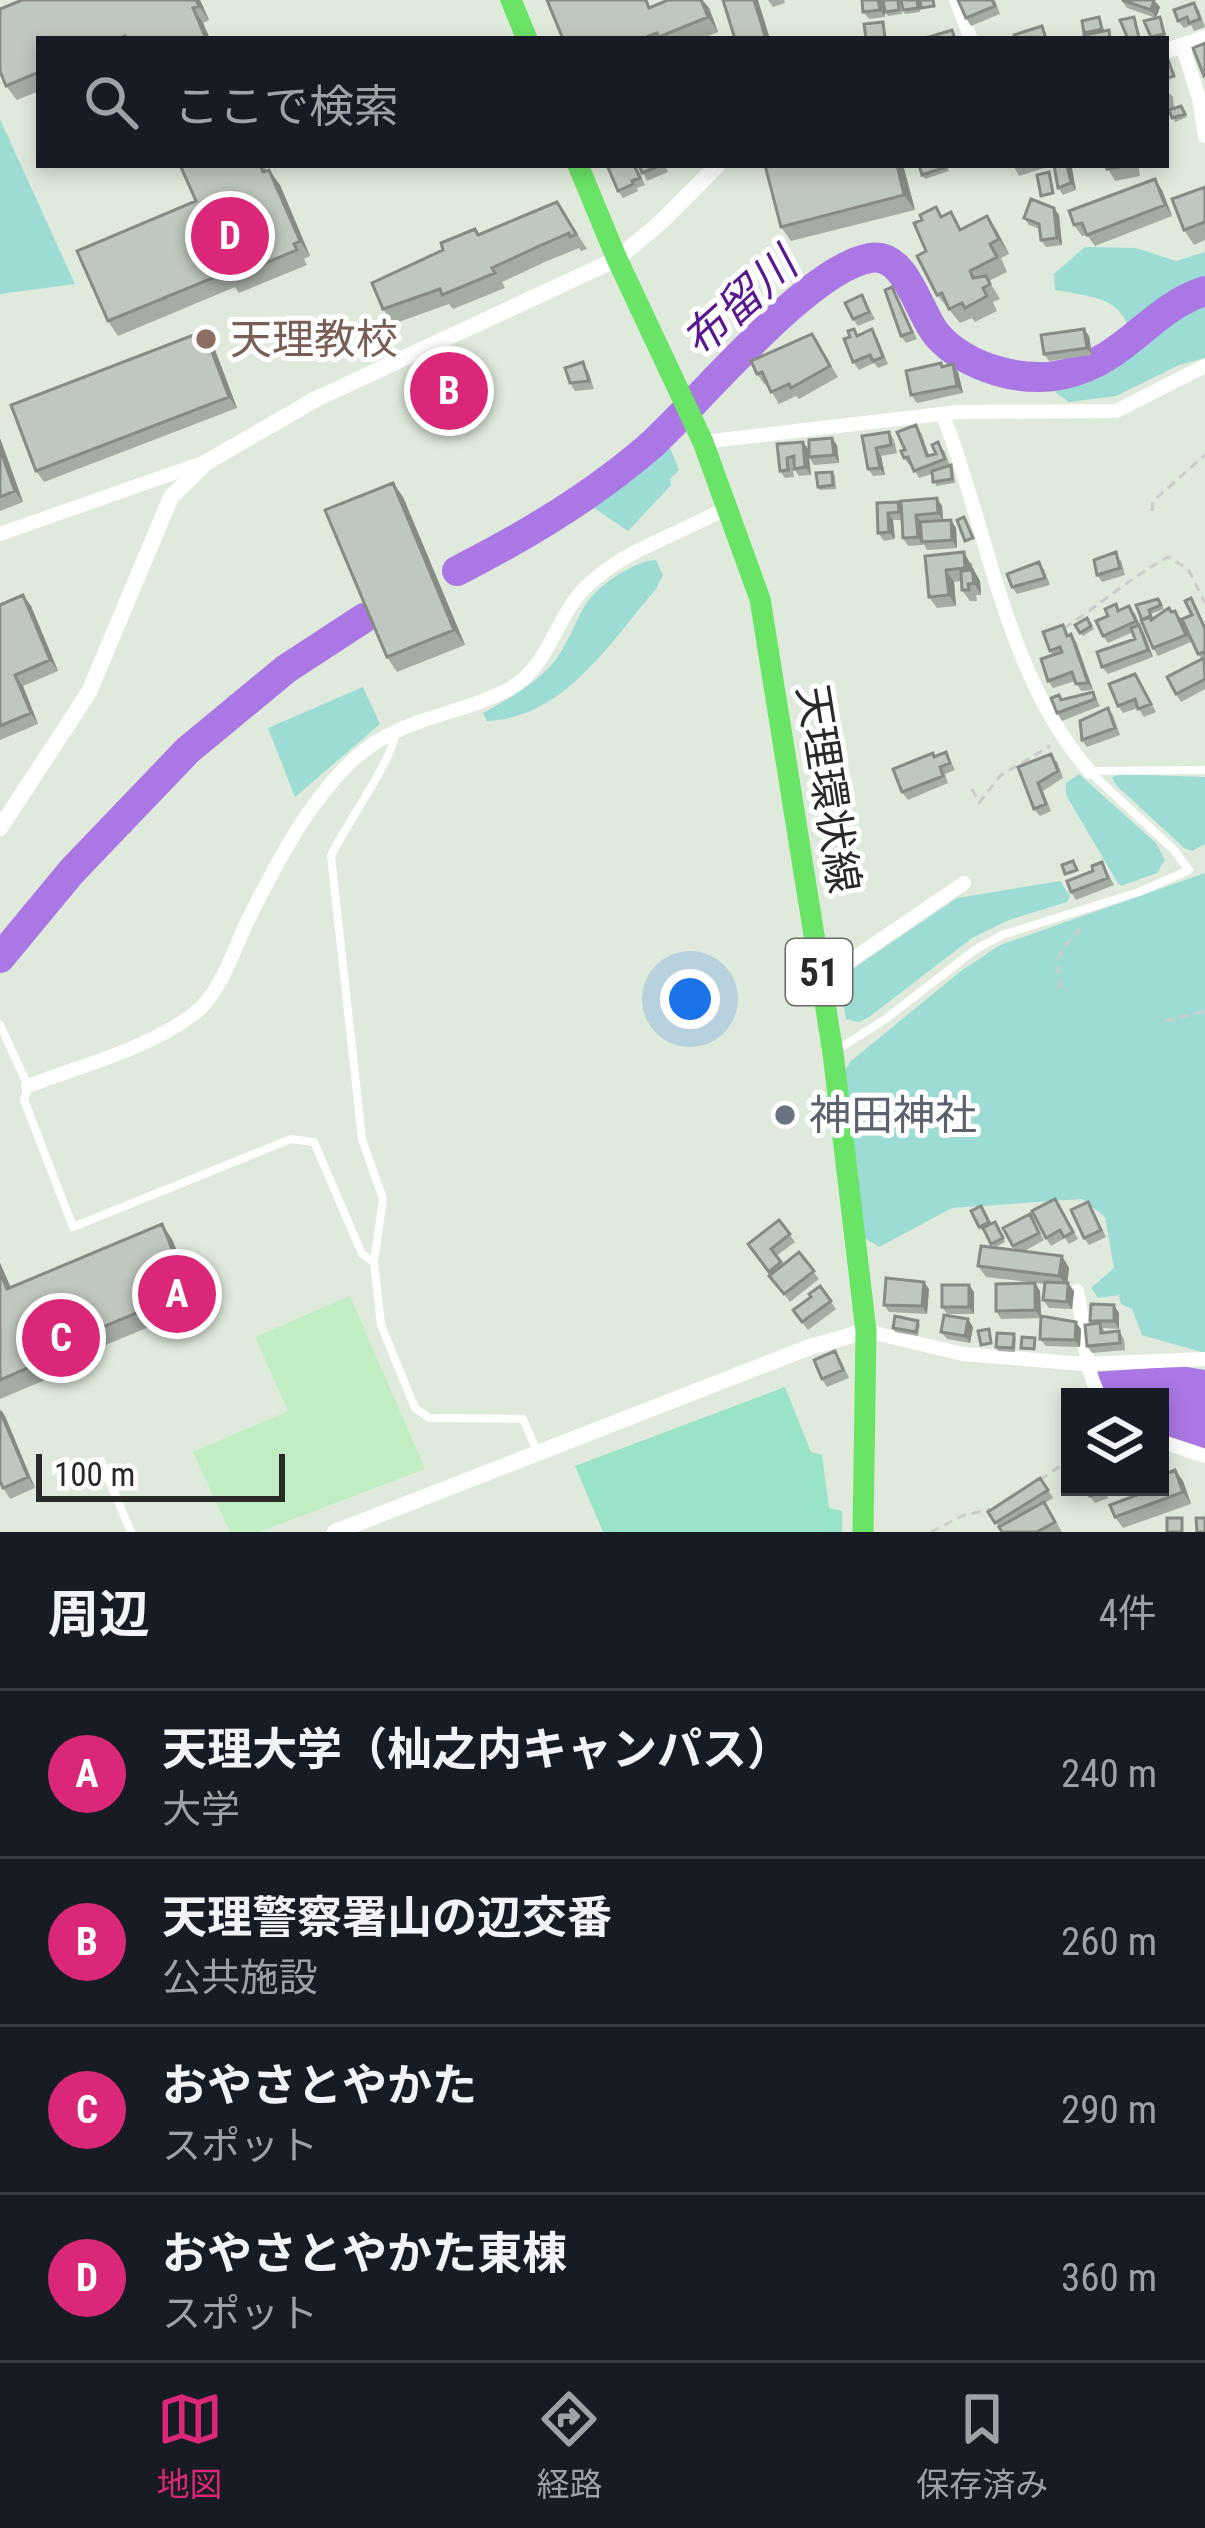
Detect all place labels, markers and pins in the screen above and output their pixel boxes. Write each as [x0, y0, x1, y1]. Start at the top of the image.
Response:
pin: D [191, 191, 269, 281]
place label: 天理教校 [230, 315, 398, 364]
marker: 天理教校 [193, 326, 219, 352]
pin: B [410, 346, 488, 436]
place label: 神田神社 [809, 1091, 977, 1140]
marker: 神田神社 [772, 1102, 798, 1128]
pin: A [138, 1249, 216, 1339]
pin: C [22, 1293, 100, 1383]

